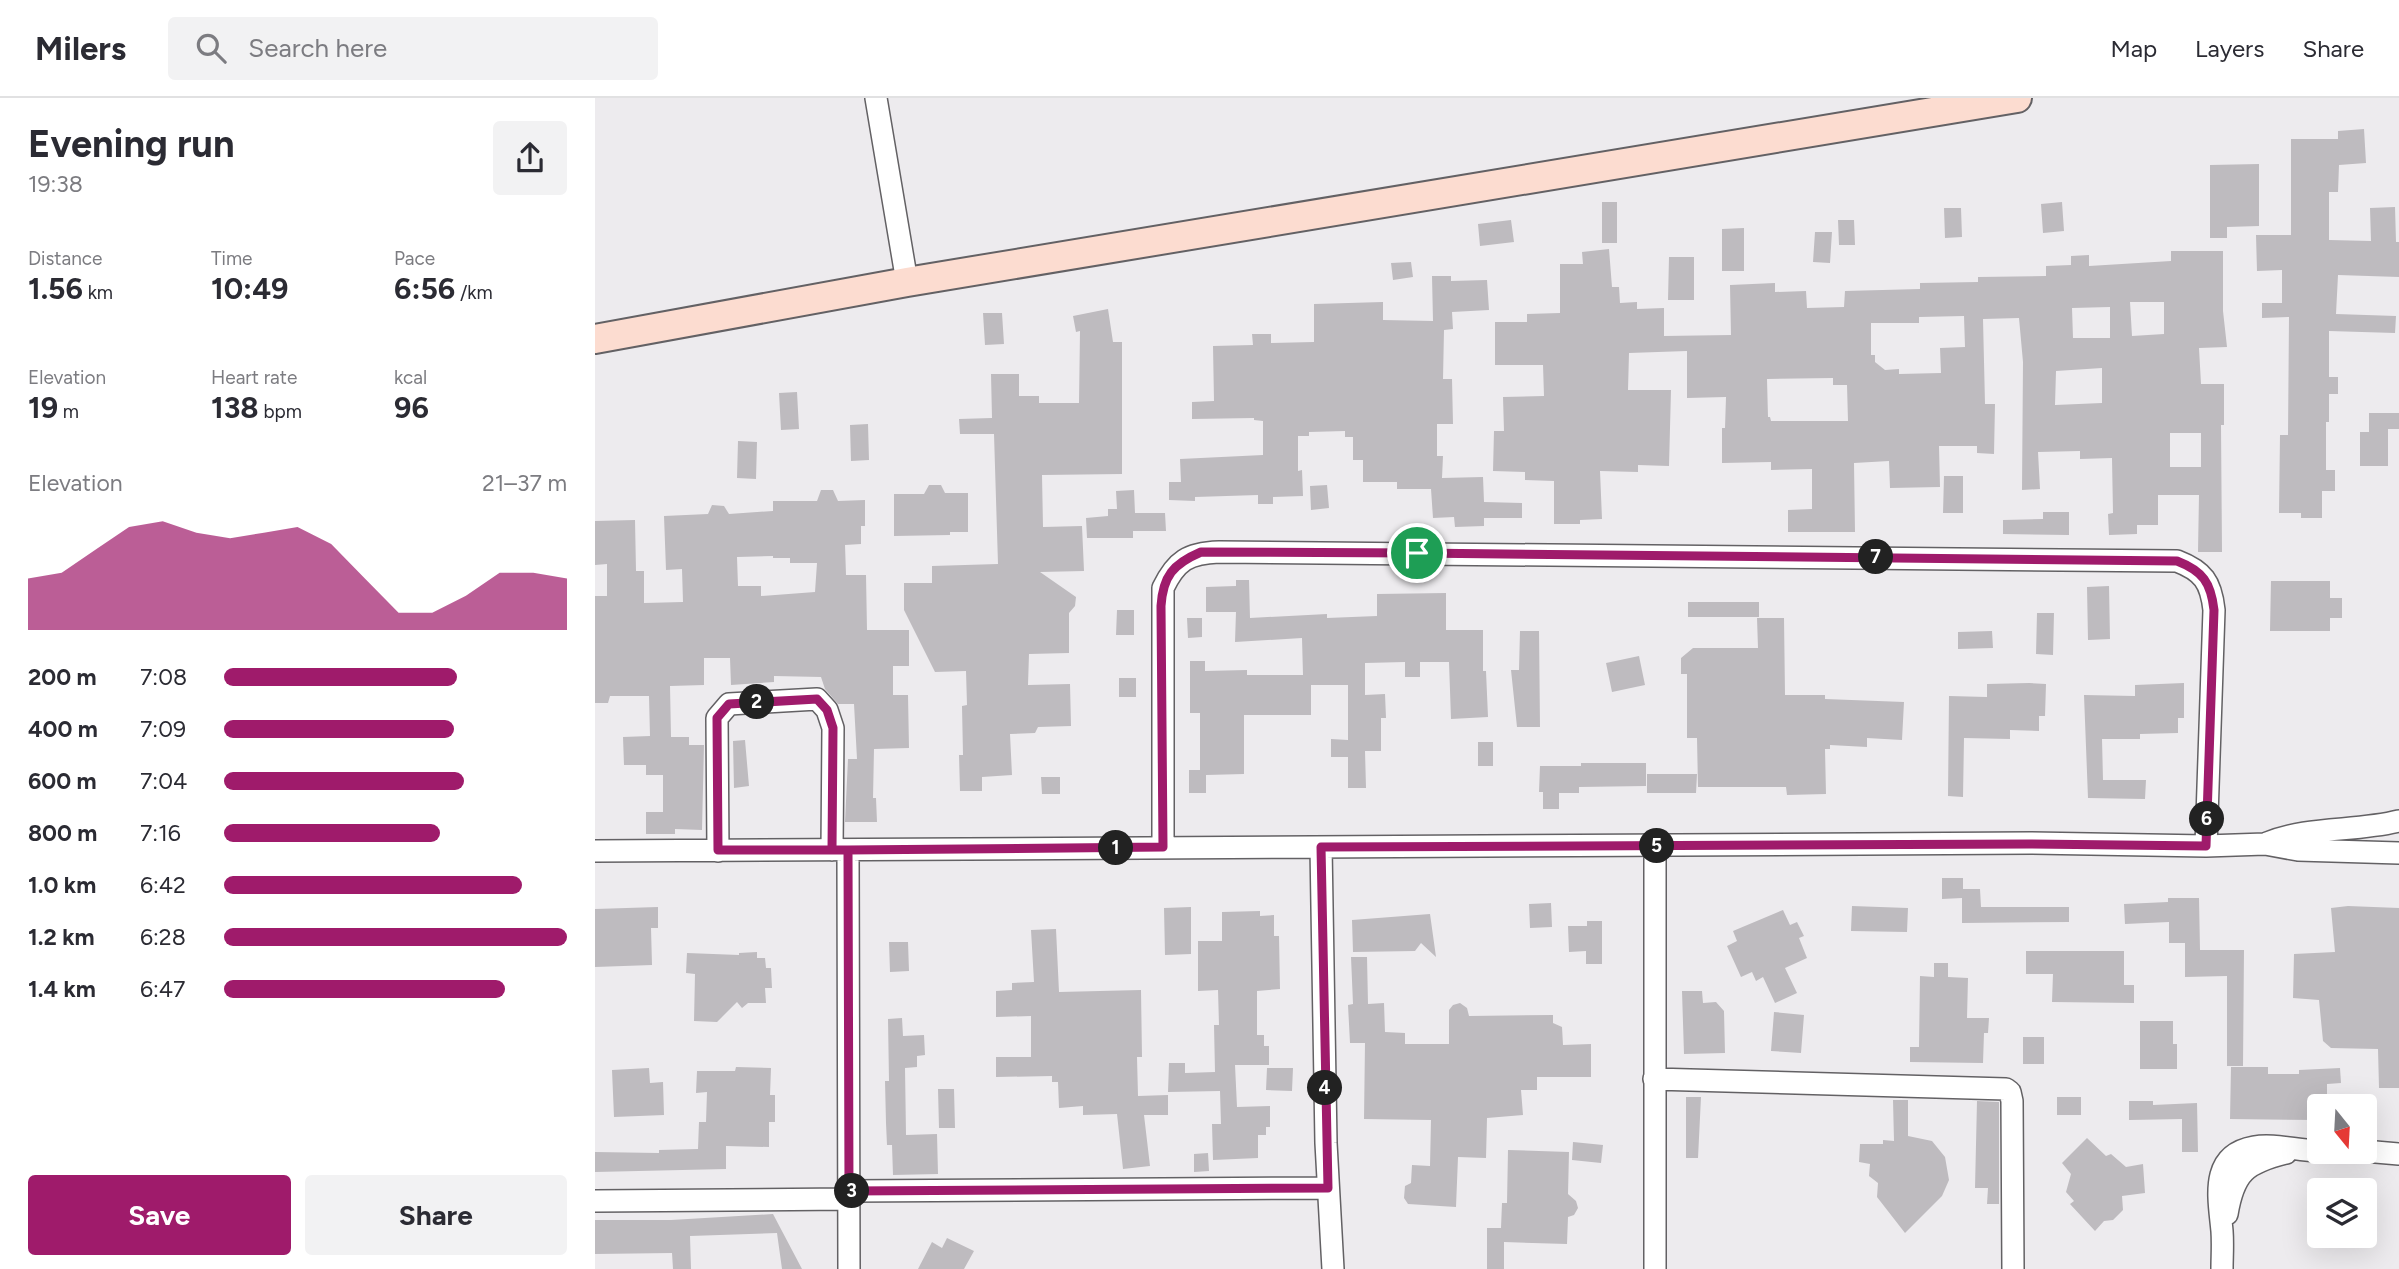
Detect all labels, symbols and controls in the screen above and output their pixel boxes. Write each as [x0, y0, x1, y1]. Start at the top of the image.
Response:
search box [168, 17, 658, 80]
text: Milers [35, 29, 126, 68]
icon: search [192, 29, 230, 67]
text: Search here [248, 32, 387, 64]
text: Map [2110, 34, 2157, 63]
text: Layers [2195, 34, 2264, 63]
text: Share [2302, 34, 2364, 63]
text: Evening run [28, 121, 235, 167]
button: share [493, 121, 567, 195]
text: 19:38 [28, 170, 83, 198]
text: Distance [28, 247, 102, 270]
text: Time [211, 247, 252, 270]
text: Pace [394, 247, 435, 270]
text: 1.56 [28, 270, 83, 307]
text: 10:49 [211, 270, 289, 307]
text: 6:56 [394, 270, 455, 307]
text: km [83, 281, 113, 304]
text: /km [455, 281, 493, 304]
text: Elevation [28, 366, 106, 389]
text: Heart rate [211, 366, 297, 389]
text: kcal [394, 366, 427, 389]
text: 19 [28, 389, 58, 426]
text: 138 [211, 389, 259, 426]
text: 96 [394, 389, 429, 426]
text: m [58, 400, 79, 423]
text: bpm [259, 400, 302, 423]
text: Elevation [28, 469, 123, 497]
text: 21–37 m [482, 469, 567, 497]
pin [1387, 523, 1447, 583]
icon: arrive [1398, 534, 1436, 572]
pin: 7 [1859, 540, 1893, 574]
text: 7 [1870, 545, 1881, 568]
text: 200 m [28, 663, 97, 691]
text: 7:08 [140, 663, 187, 691]
pin: 2 [739, 684, 775, 720]
text: 2 [751, 690, 762, 713]
text: 400 m [28, 715, 98, 743]
text: 7:09 [140, 715, 186, 743]
text: 600 m [28, 767, 97, 795]
text: 7:04 [140, 767, 187, 795]
pin: 6 [2189, 802, 2225, 836]
text: 6 [2201, 807, 2212, 830]
text: 800 m [28, 819, 97, 847]
text: 7:16 [140, 819, 181, 847]
pin: 5 [1639, 828, 1675, 864]
pin: 1 [1099, 830, 1133, 866]
text: 5 [1651, 834, 1662, 857]
text: 1 [1111, 836, 1120, 859]
text: 1.0 km [28, 871, 96, 899]
text: 6:42 [140, 871, 186, 899]
text: 1.2 km [28, 923, 95, 951]
text: 6:28 [140, 923, 186, 951]
text: 1.4 km [28, 975, 96, 1003]
text: 6:47 [140, 975, 185, 1003]
pin: 4 [1307, 1070, 1343, 1105]
text: 4 [1318, 1076, 1331, 1099]
north arrow [2307, 1094, 2377, 1164]
map controls [2307, 1094, 2377, 1248]
pin: 3 [835, 1174, 869, 1208]
button: Save [28, 1175, 291, 1255]
button: Share [305, 1175, 567, 1255]
button: layers [2307, 1178, 2377, 1248]
text: 3 [846, 1179, 857, 1202]

